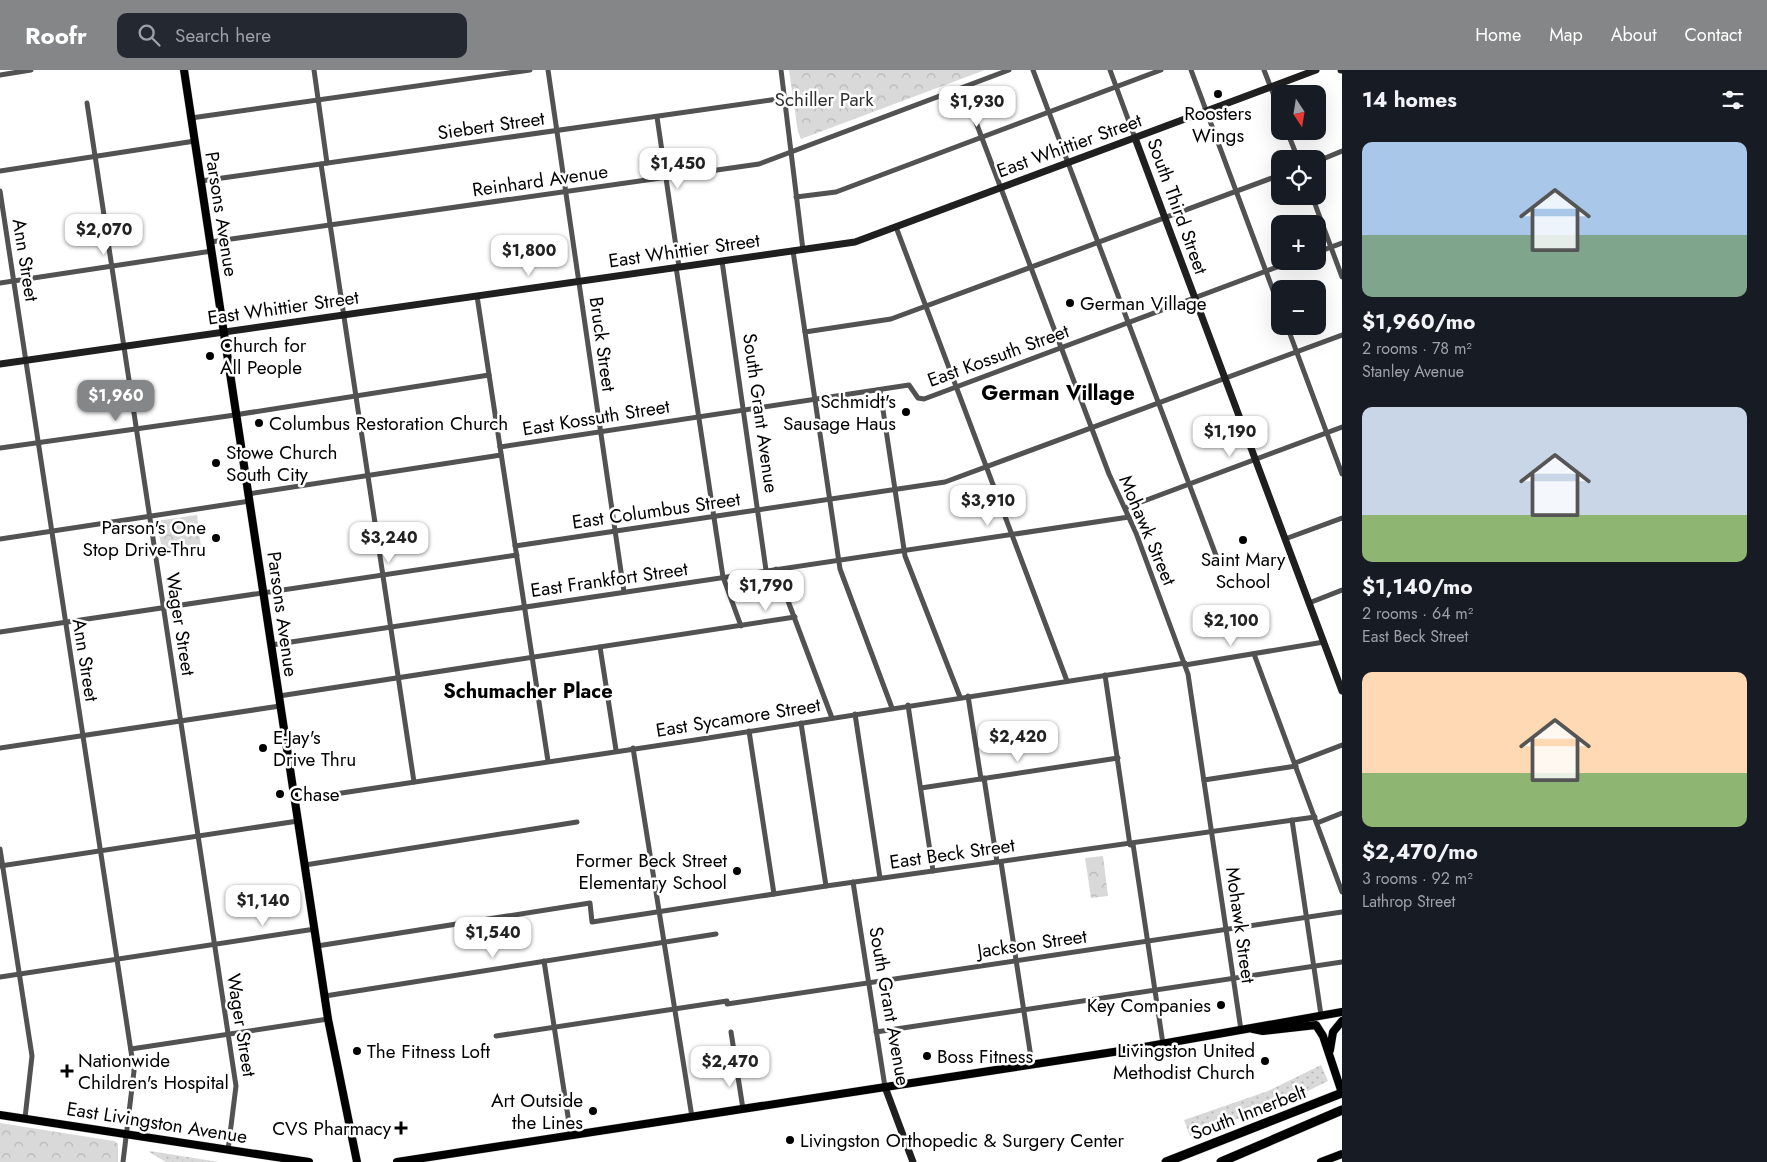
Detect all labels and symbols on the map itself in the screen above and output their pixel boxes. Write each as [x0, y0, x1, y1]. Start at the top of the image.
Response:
pin: $1,930 [936, 85, 1018, 128]
north arrow [1271, 85, 1326, 140]
park label: Schiller Park [774, 86, 874, 113]
marker: Roosters Wings [1212, 88, 1224, 100]
place label: Roosters Wings [1184, 100, 1252, 149]
street label: Siebert Street [436, 105, 547, 146]
street label: East Whittier Street [993, 107, 1146, 184]
street label: South Third Street [1140, 134, 1215, 278]
pin: $1,450 [637, 148, 719, 190]
street label: Parsons Avenue [198, 150, 245, 279]
street label: Reinhard Avenue [471, 158, 610, 203]
pin: $2,070 [63, 214, 145, 256]
street label: Ann Street [6, 217, 45, 304]
street label: East Whittier Street [607, 226, 762, 274]
pin: $1,800 [488, 234, 570, 277]
street label: East Whittier Street [206, 283, 361, 331]
place label: German Village [1080, 290, 1207, 317]
street label: Bruck Street [582, 295, 623, 394]
marker: German Village [1064, 297, 1076, 309]
street label: East Kossuth Street [924, 317, 1073, 394]
place label: Church for All People [220, 332, 307, 381]
street label: South Grant Avenue [736, 332, 785, 495]
marker: Church for All People [204, 350, 216, 362]
district label: German Village [981, 378, 1135, 408]
pin: $1,960 [75, 380, 157, 422]
place label: Schmidt's Sausage Haus [783, 388, 896, 437]
street label: East Kossuth Street [520, 392, 672, 442]
marker: Schmidt's Sausage Haus [900, 406, 912, 418]
place label: Columbus Restoration Church [269, 410, 508, 437]
pin: $1,190 [1189, 416, 1271, 458]
marker: Columbus Restoration Church [253, 417, 265, 429]
place label: Stowe Church South City [226, 439, 337, 488]
marker: Stowe Church South City [210, 457, 222, 469]
street label: Mohawk Street [1112, 471, 1183, 590]
pin: $3,910 [947, 484, 1029, 527]
street label: East Columbus Street [570, 485, 742, 536]
place label: Parson's One Stop Drive-Thru [83, 514, 206, 563]
pin: $3,240 [348, 522, 430, 564]
marker: Parson's One Stop Drive-Thru [210, 532, 222, 544]
marker: Saint Mary School [1237, 534, 1249, 546]
place label: Saint Mary School [1201, 546, 1286, 595]
street label: Parsons Avenue [260, 550, 305, 679]
street label: East Frankfort Street [529, 555, 690, 604]
street label: Wager Street [159, 570, 202, 678]
pin: $1,790 [725, 570, 807, 612]
pin: $2,100 [1190, 604, 1272, 647]
street label: Ann Street [66, 617, 105, 704]
district label: Schumacher Place [443, 677, 613, 706]
street label: East Sycamore Street [654, 691, 823, 744]
pin: $2,420 [977, 720, 1059, 763]
place label: E-Jay's Drive Thru [273, 724, 356, 773]
marker: E-Jay's Drive Thru [257, 742, 269, 754]
place label: Chase [290, 781, 340, 808]
marker: Chase [274, 788, 286, 800]
street label: East Beck Street [888, 831, 1017, 876]
place label: Former Beck Street Elementary School [575, 847, 727, 896]
marker: Former Beck Street Elementary School [731, 865, 743, 877]
street label: Mohawk Street [1219, 865, 1262, 985]
pin: $1,140 [222, 884, 304, 927]
pin: $1,540 [452, 916, 534, 959]
street label: Jackson Street [973, 922, 1089, 965]
street label: South Grant Avenue [862, 925, 917, 1088]
street label: Wager Street [220, 971, 263, 1079]
place label: Key Companies [1087, 992, 1211, 1019]
marker: Key Companies [1215, 999, 1227, 1011]
place label: Livingston United Methodist Church [1113, 1037, 1255, 1086]
place label: The Fitness Loft [367, 1038, 490, 1065]
place label: Boss Fitness [937, 1043, 1033, 1070]
marker: The Fitness Loft [351, 1045, 363, 1057]
pin: $2,470 [689, 1046, 771, 1088]
place label: Nationwide Children's Hospital [78, 1047, 229, 1096]
marker: Boss Fitness [921, 1050, 933, 1062]
marker: Livingston United Methodist Church [1259, 1055, 1271, 1067]
marker: Nationwide Children's Hospital [60, 1064, 74, 1078]
street label: South Innerbelt [1187, 1078, 1310, 1147]
place label: Art Outside the Lines [491, 1087, 583, 1136]
street label: East Livingston Avenue [65, 1095, 249, 1150]
marker: Art Outside the Lines [587, 1105, 599, 1117]
place label: CVS Pharmacy [272, 1115, 392, 1142]
marker: CVS Pharmacy [395, 1122, 407, 1134]
place label: Livingston Orthopedic & Surgery Center [800, 1127, 1124, 1154]
marker: Livingston Orthopedic & Surgery Center [784, 1134, 796, 1146]

